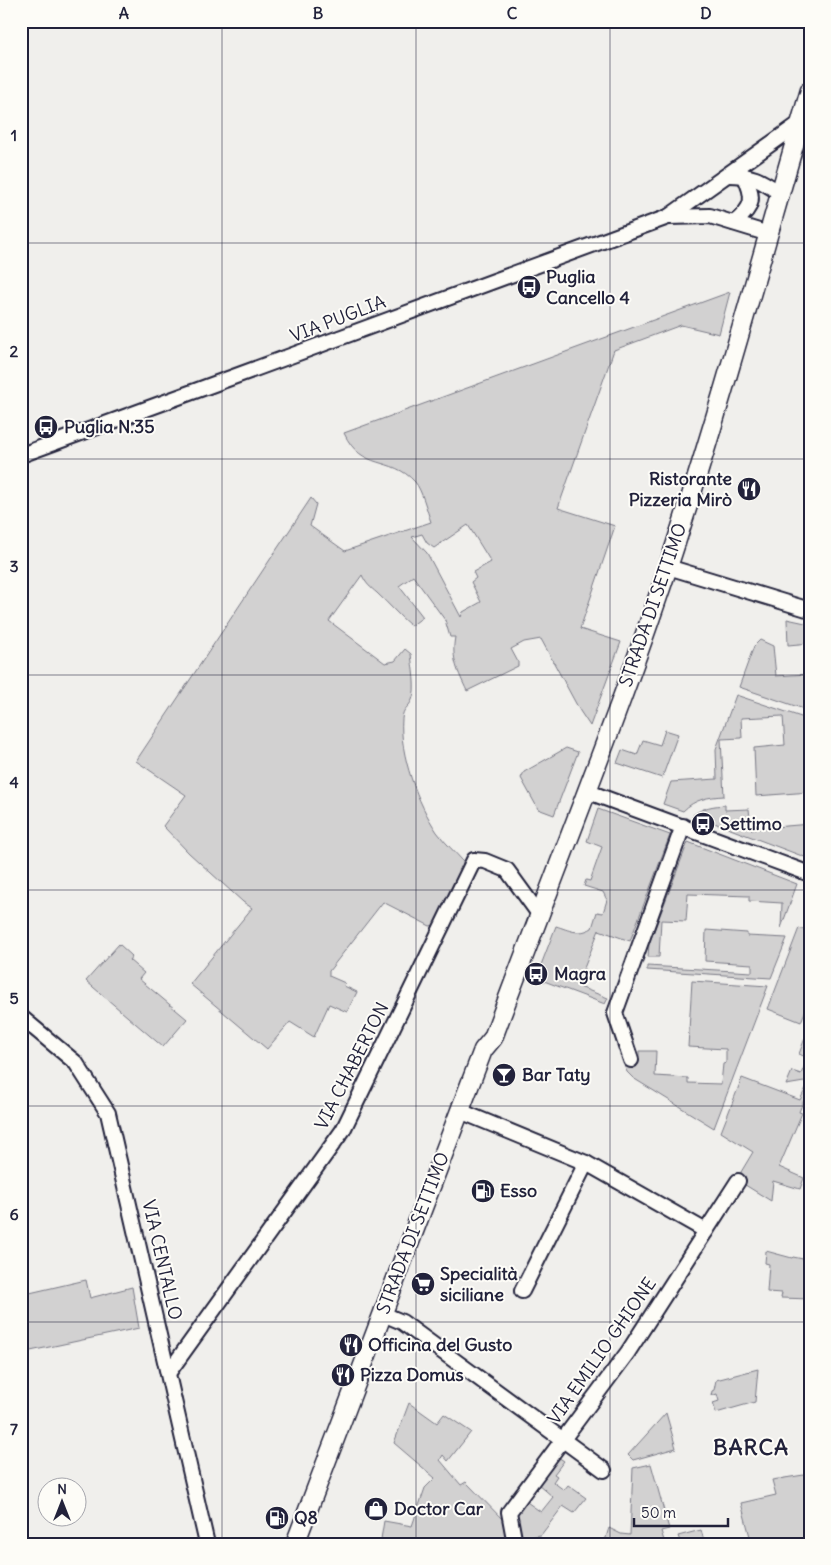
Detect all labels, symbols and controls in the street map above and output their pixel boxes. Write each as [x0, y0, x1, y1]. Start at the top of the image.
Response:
text: A [119, 3, 129, 23]
text: B [313, 3, 324, 23]
text: C [507, 3, 518, 23]
text: D [700, 3, 712, 23]
text: 1 [11, 125, 17, 145]
place label: Puglia Cancello 4 [546, 265, 630, 309]
bus stop icon: Puglia Cancello 4 [516, 274, 542, 300]
street label: VIA PUGLIA [287, 290, 389, 347]
text: 2 [10, 341, 19, 361]
bus stop icon: Puglia N.35 [33, 414, 59, 440]
place label: Puglia N.35 [64, 415, 155, 438]
place label: Ristorante Pizzeria Mirò [629, 467, 732, 511]
restaurant icon: Ristorante Pizzeria Mirò [736, 476, 762, 502]
street label: STRADA DI SETTIMO [614, 520, 691, 690]
text: 3 [9, 556, 19, 576]
text: 4 [9, 772, 19, 792]
bus stop icon: Settimo [690, 811, 716, 837]
place label: Settimo [720, 812, 782, 835]
bus stop icon: Magra [523, 961, 549, 987]
place label: Magra [554, 962, 606, 985]
text: 5 [9, 988, 19, 1008]
street label: VIA CHABERTON [310, 998, 394, 1133]
bar icon: Bar Taty [491, 1062, 517, 1088]
place label: Bar Taty [522, 1063, 591, 1086]
street label: STRADA DI SETTIMO [371, 1149, 454, 1317]
fuel station icon: Esso [470, 1178, 496, 1204]
place label: Esso [500, 1179, 537, 1202]
street label: VIA CENTALLO [137, 1198, 187, 1322]
text: 6 [9, 1204, 19, 1224]
place label: Specialità siciliane [440, 1262, 518, 1306]
supermarket icon: Specialità siciliane [410, 1271, 436, 1297]
street label: VIA EMILIO GHIONE [542, 1273, 661, 1429]
restaurant icon: Officina del Gusto [338, 1332, 364, 1358]
place label: Officina del Gusto [368, 1333, 512, 1356]
restaurant icon: Pizza Domus [330, 1362, 356, 1388]
place label: Pizza Domus [360, 1363, 464, 1386]
text: 7 [10, 1419, 18, 1439]
district label: BARCA [713, 1433, 789, 1461]
north arrow [38, 1478, 88, 1528]
text: N [57, 1480, 67, 1498]
scale bar [634, 1495, 727, 1527]
shop icon: Doctor Car [363, 1496, 389, 1522]
place label: Doctor Car [394, 1497, 484, 1520]
text: 50 m [641, 1503, 676, 1522]
fuel station icon: Q8 [264, 1505, 290, 1531]
place label: Q8 [294, 1506, 318, 1529]

